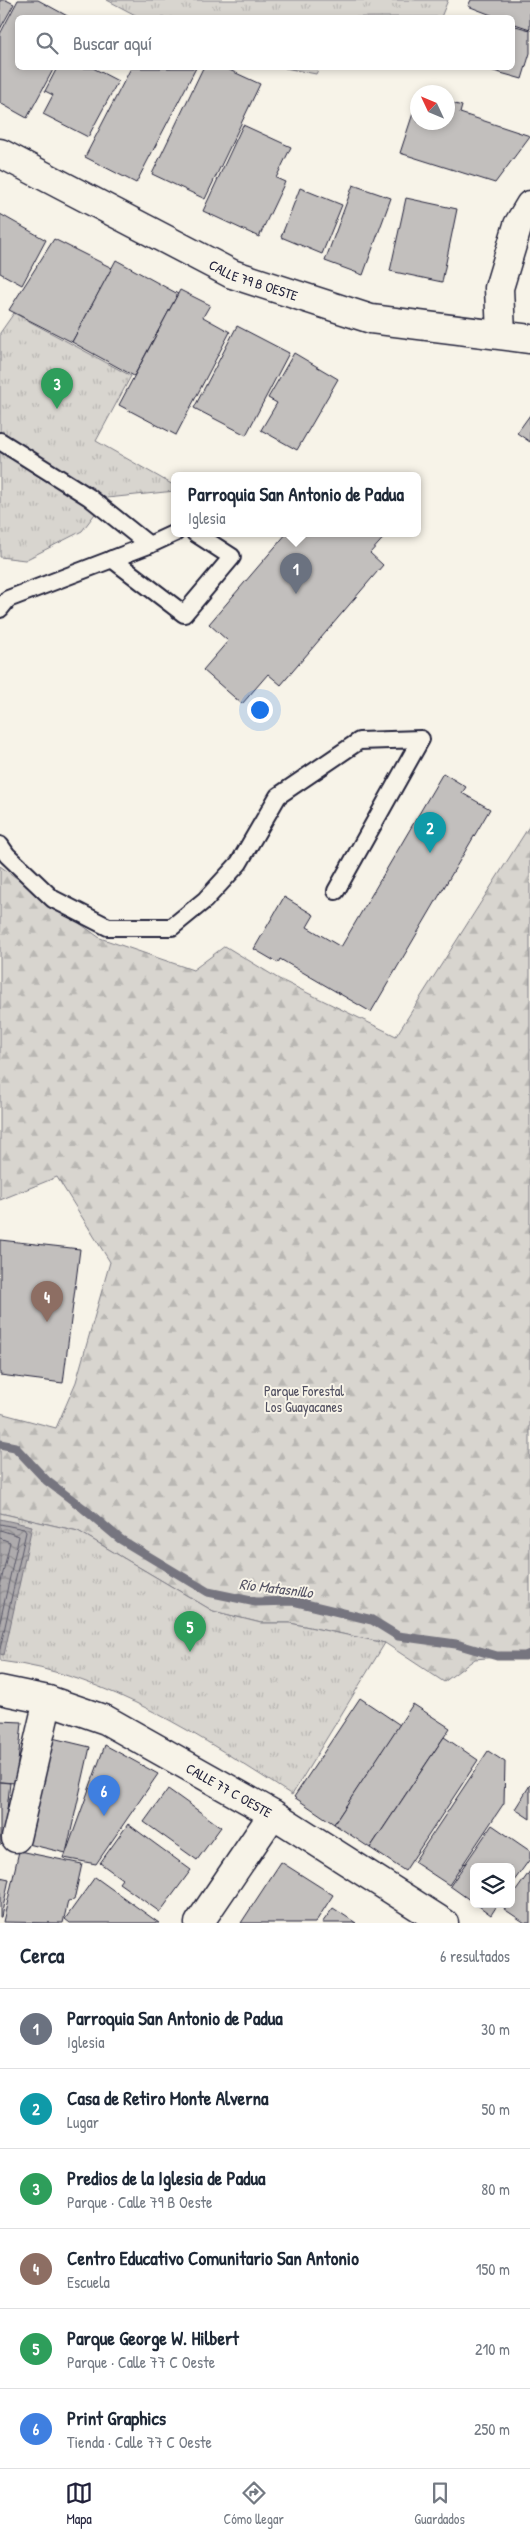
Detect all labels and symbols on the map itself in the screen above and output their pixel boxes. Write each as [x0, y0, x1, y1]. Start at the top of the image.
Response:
north arrow [410, 85, 455, 130]
street label: CALLE 79 B OESTE [206, 254, 301, 304]
pin: 3 [41, 368, 73, 409]
pin: 1 [280, 553, 312, 594]
your location [247, 697, 273, 723]
pin: 2 [414, 812, 446, 853]
pin: 4 [31, 1281, 63, 1322]
park label: Parque Forestal Los Guayacanes [264, 1381, 344, 1417]
water label: Río Matasnillo [238, 1573, 315, 1603]
pin: 5 [174, 1611, 206, 1652]
street label: CALLE 77 C OESTE [183, 1758, 276, 1821]
pin: 6 [88, 1775, 120, 1816]

